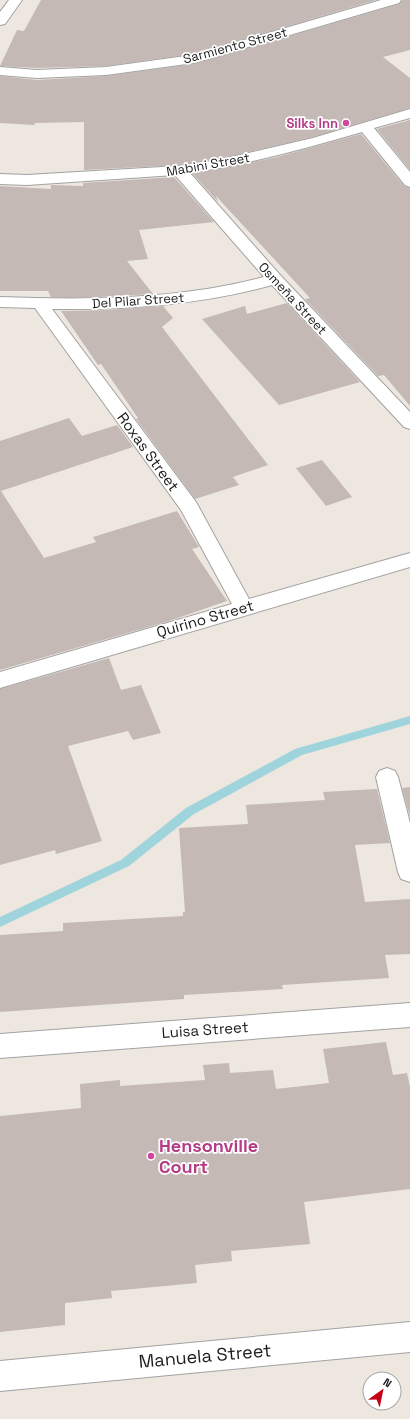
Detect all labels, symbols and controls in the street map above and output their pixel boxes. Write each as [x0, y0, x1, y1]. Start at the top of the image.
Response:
street label: Sarmiento Street [181, 23, 289, 68]
place label: Silks Inn [286, 115, 338, 132]
marker: Silks Inn [341, 118, 351, 128]
street label: Mabini Street [165, 149, 251, 180]
street label: Osmeña Street [255, 259, 331, 338]
street label: Del Pilar Street [91, 289, 185, 312]
street label: Roxas Street [113, 408, 184, 495]
street label: Quirino Street [154, 596, 256, 641]
street label: Luisa Street [161, 1017, 249, 1042]
place label: Hensonville Court [159, 1134, 258, 1178]
marker: Hensonville Court [146, 1151, 156, 1161]
street label: Manuela Street [138, 1338, 272, 1373]
north arrow [362, 1371, 402, 1411]
text: N [381, 1375, 394, 1390]

